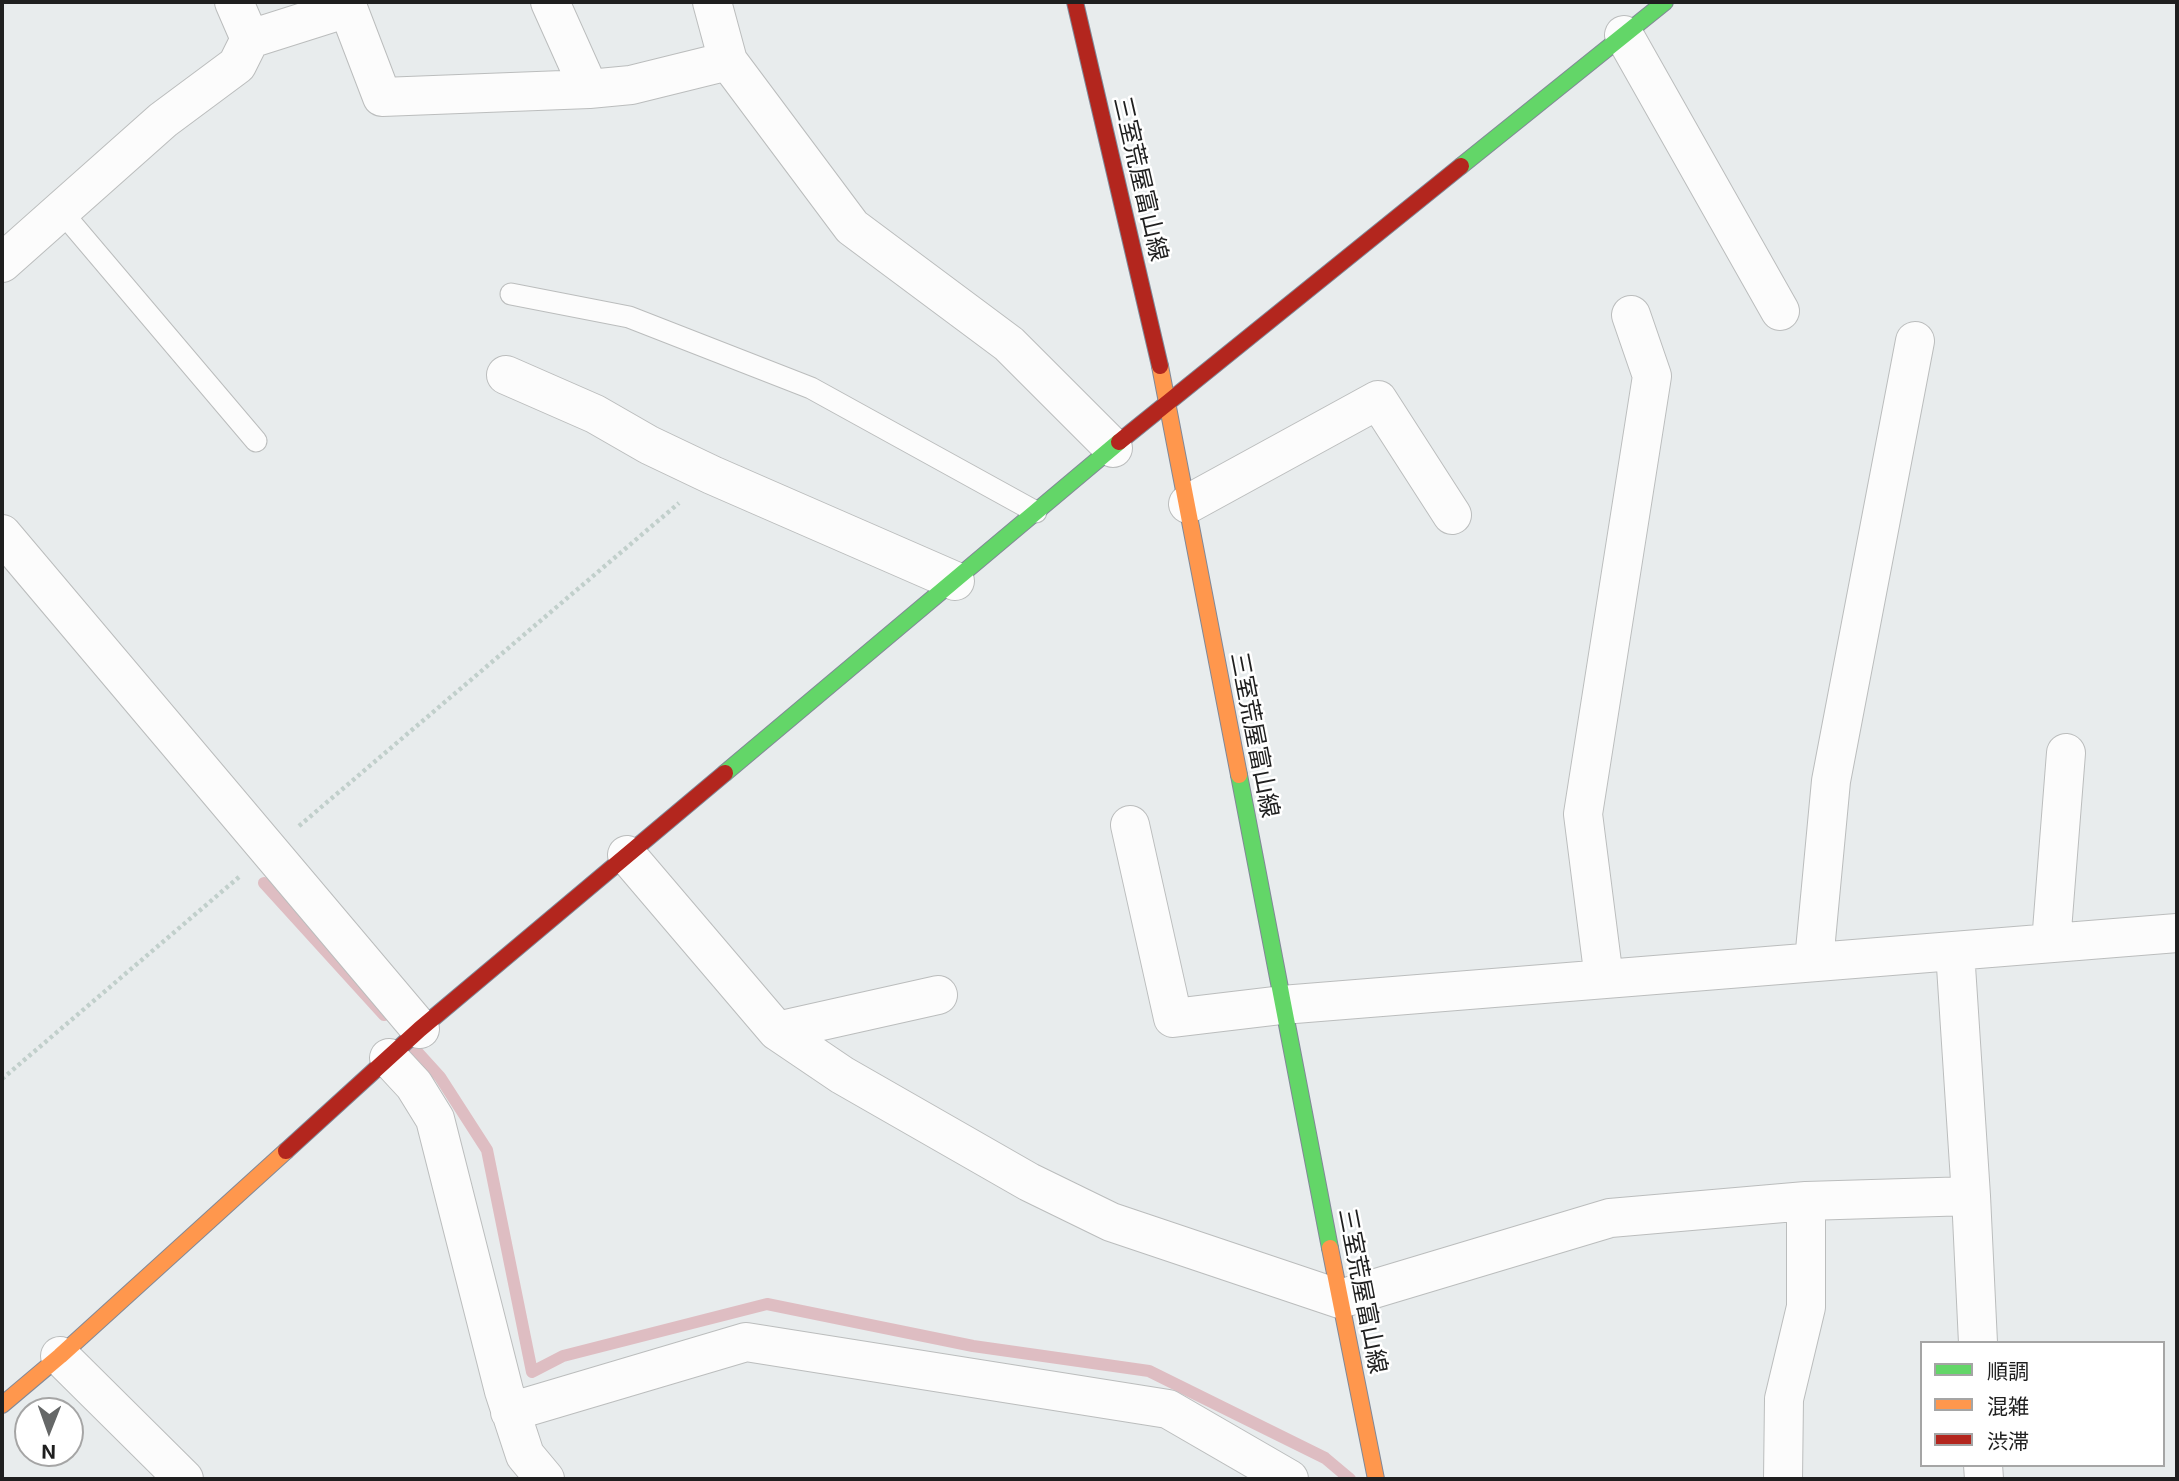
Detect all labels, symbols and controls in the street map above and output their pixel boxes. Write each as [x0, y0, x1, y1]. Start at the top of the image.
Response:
street label: 三室荒屋富山線 [1107, 94, 1173, 264]
street label: 三室荒屋富山線 [1224, 650, 1284, 820]
street label: 三室荒屋富山線 [1332, 1206, 1392, 1376]
legend [1920, 1341, 2165, 1467]
text: 順調 [1987, 1359, 2029, 1384]
text: 混雑 [1987, 1394, 2029, 1419]
north arrow [14, 1397, 84, 1467]
text: 渋滞 [1987, 1429, 2029, 1454]
text: N [41, 1440, 56, 1463]

